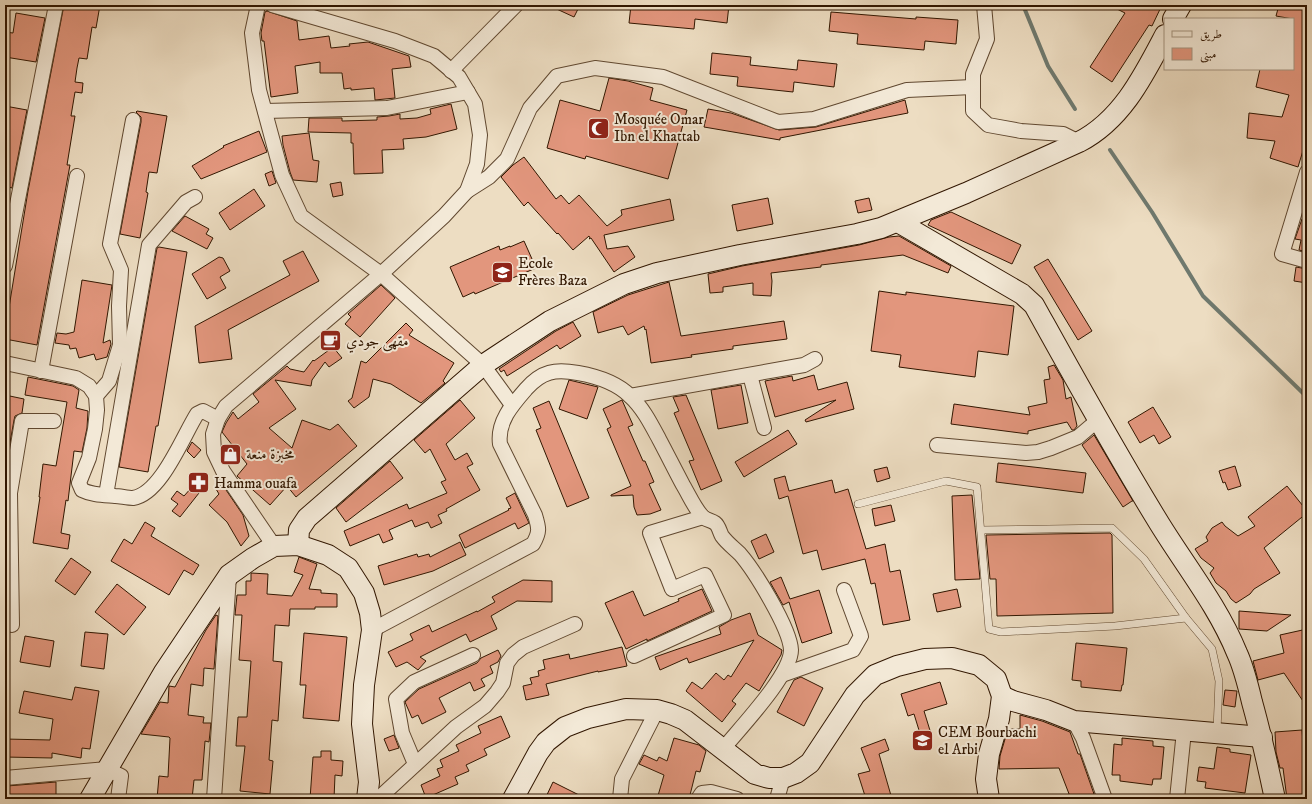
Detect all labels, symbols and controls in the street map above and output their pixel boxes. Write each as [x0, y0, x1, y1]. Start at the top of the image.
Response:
legend [1164, 18, 1294, 70]
text: طريق [1200, 27, 1222, 42]
text: مبنى [1200, 47, 1216, 63]
place label: Mosquée Omar Ibn el Khattab [614, 110, 704, 146]
mosque icon: Mosquée Omar Ibn el Khattab [586, 115, 612, 141]
place label: Ecole Frères Baza [518, 254, 588, 290]
school or university icon: Ecole Frères Baza [490, 259, 516, 285]
cafe icon: مقهى جودي [317, 328, 343, 354]
place label: مقهى جودي [346, 332, 409, 353]
shop icon: مخبزة منعة [218, 441, 244, 467]
place label: مخبزة منعة [246, 445, 294, 464]
pharmacy icon: Hamma ouafa [186, 470, 212, 496]
place label: Hamma ouafa [214, 474, 298, 493]
place label: CEM Bourbachi el Arbi [938, 723, 1037, 759]
school or university icon: CEM Bourbachi el Arbi [910, 728, 936, 754]

